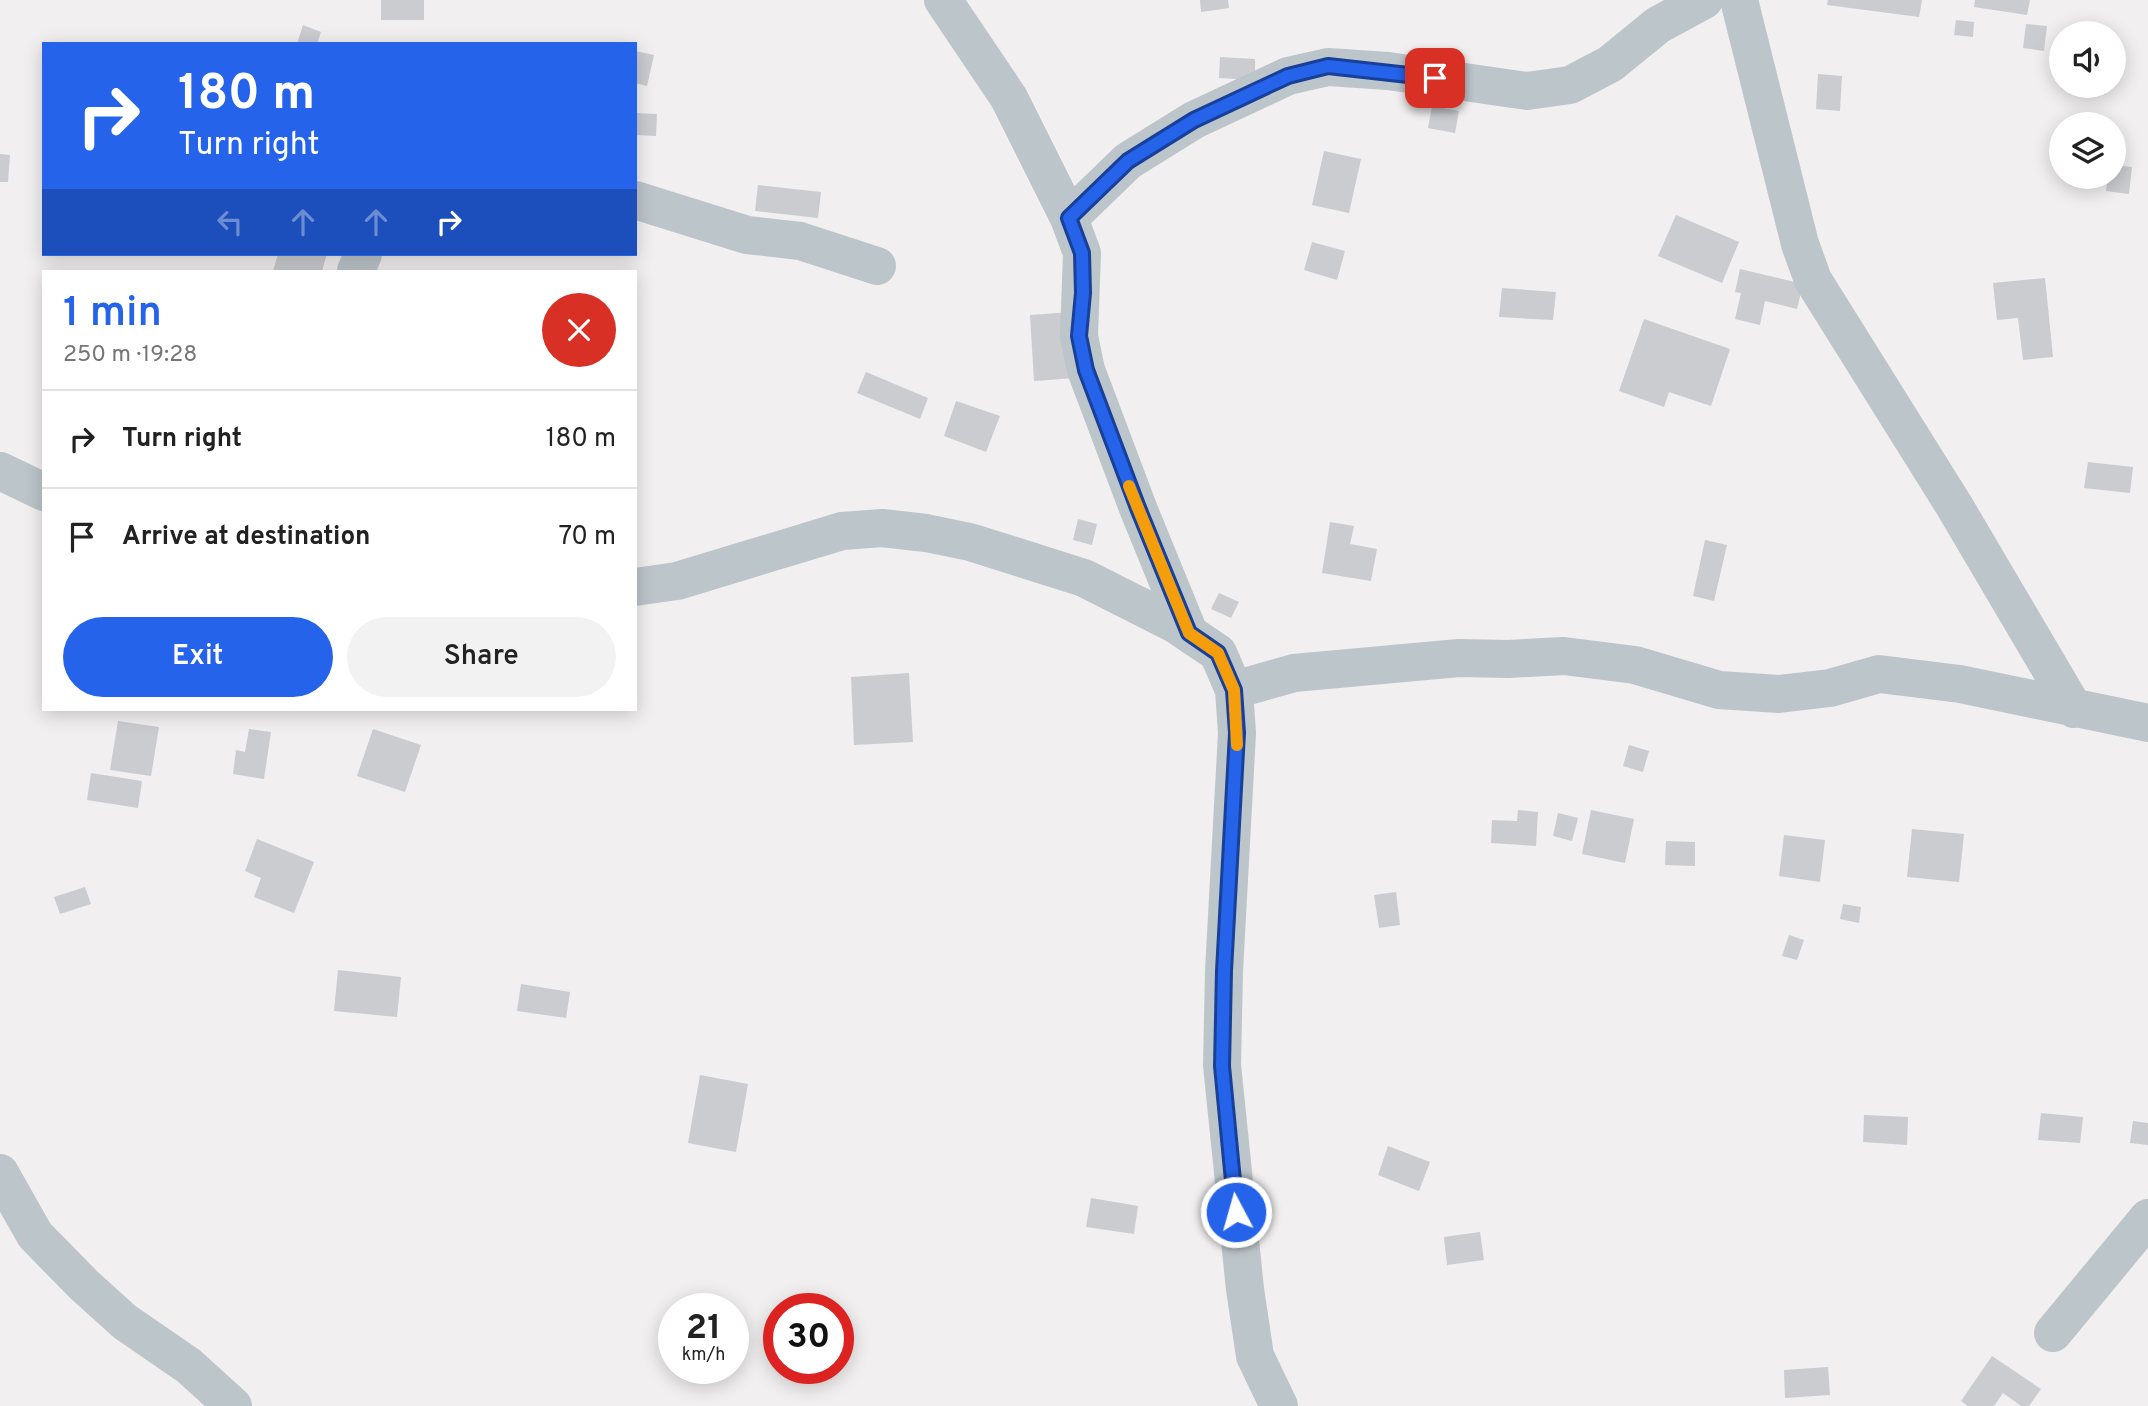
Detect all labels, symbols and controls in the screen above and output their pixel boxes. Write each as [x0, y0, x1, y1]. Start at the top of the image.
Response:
map controls [2049, 21, 2126, 189]
button: sound [2049, 21, 2126, 98]
pin [1405, 48, 1465, 108]
icon: arrive [1416, 59, 1454, 97]
text: 180 m [178, 65, 315, 127]
icon: right [63, 70, 154, 161]
button: layers [2049, 112, 2126, 189]
text: Turn right [178, 126, 320, 166]
icon: left [211, 203, 249, 241]
icon: ahead [284, 203, 322, 241]
icon: ahead [357, 203, 395, 241]
icon: right [430, 203, 468, 241]
text: 1 min [63, 288, 162, 341]
button: close [542, 293, 616, 367]
text: 250 m · 19:28 [63, 341, 197, 370]
icon: right [63, 420, 101, 458]
text: Turn right [122, 423, 242, 456]
text: 180 m [546, 423, 616, 456]
icon: arrive [63, 518, 101, 556]
text: Arrive at destination [122, 521, 370, 554]
text: 70 m [558, 521, 616, 554]
button: Exit [63, 617, 333, 697]
button: Share [347, 617, 616, 697]
position arrow [1199, 1175, 1273, 1249]
speed limit sign: 30 [763, 1293, 854, 1384]
text: 21 [686, 1307, 721, 1351]
text: km/h [682, 1344, 725, 1367]

